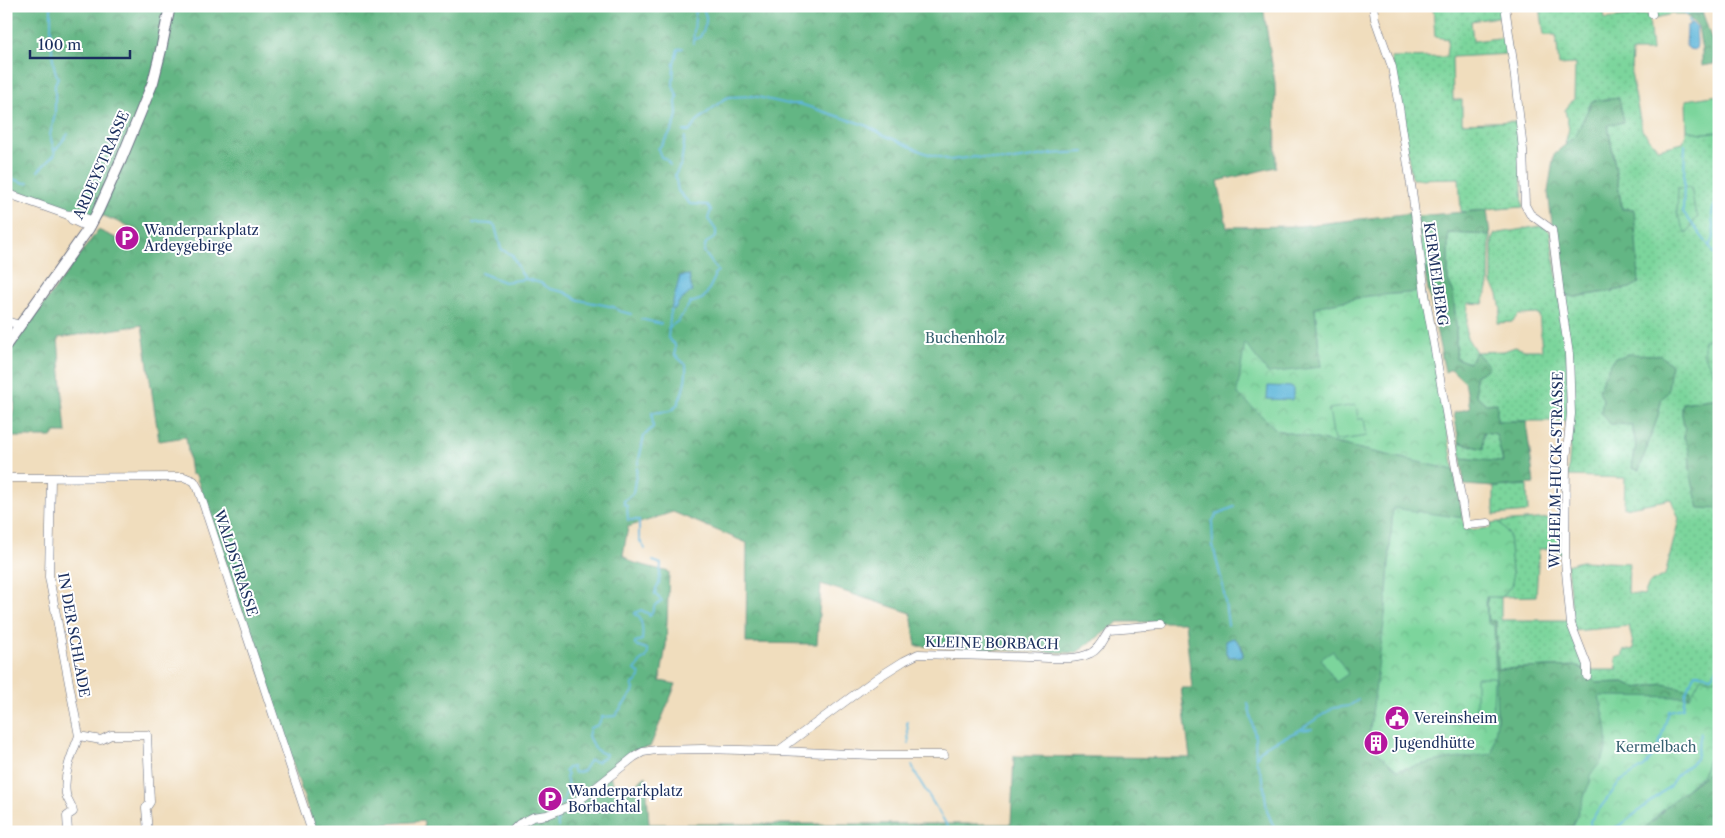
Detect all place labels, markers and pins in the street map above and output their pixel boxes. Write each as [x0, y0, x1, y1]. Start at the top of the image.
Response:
place label: Wanderparkplatz Ardeygebirge [143, 221, 259, 255]
parking icon: Wanderparkplatz Ardeygebirge [114, 225, 140, 251]
public building icon: Vereinsheim [1384, 705, 1410, 731]
place label: Vereinsheim [1413, 709, 1497, 727]
building icon: Jugendhütte [1363, 730, 1389, 756]
place label: Jugendhütte [1392, 734, 1475, 752]
place label: Wanderparkplatz Borbachtal [567, 782, 683, 816]
parking icon: Wanderparkplatz Borbachtal [537, 786, 563, 812]

